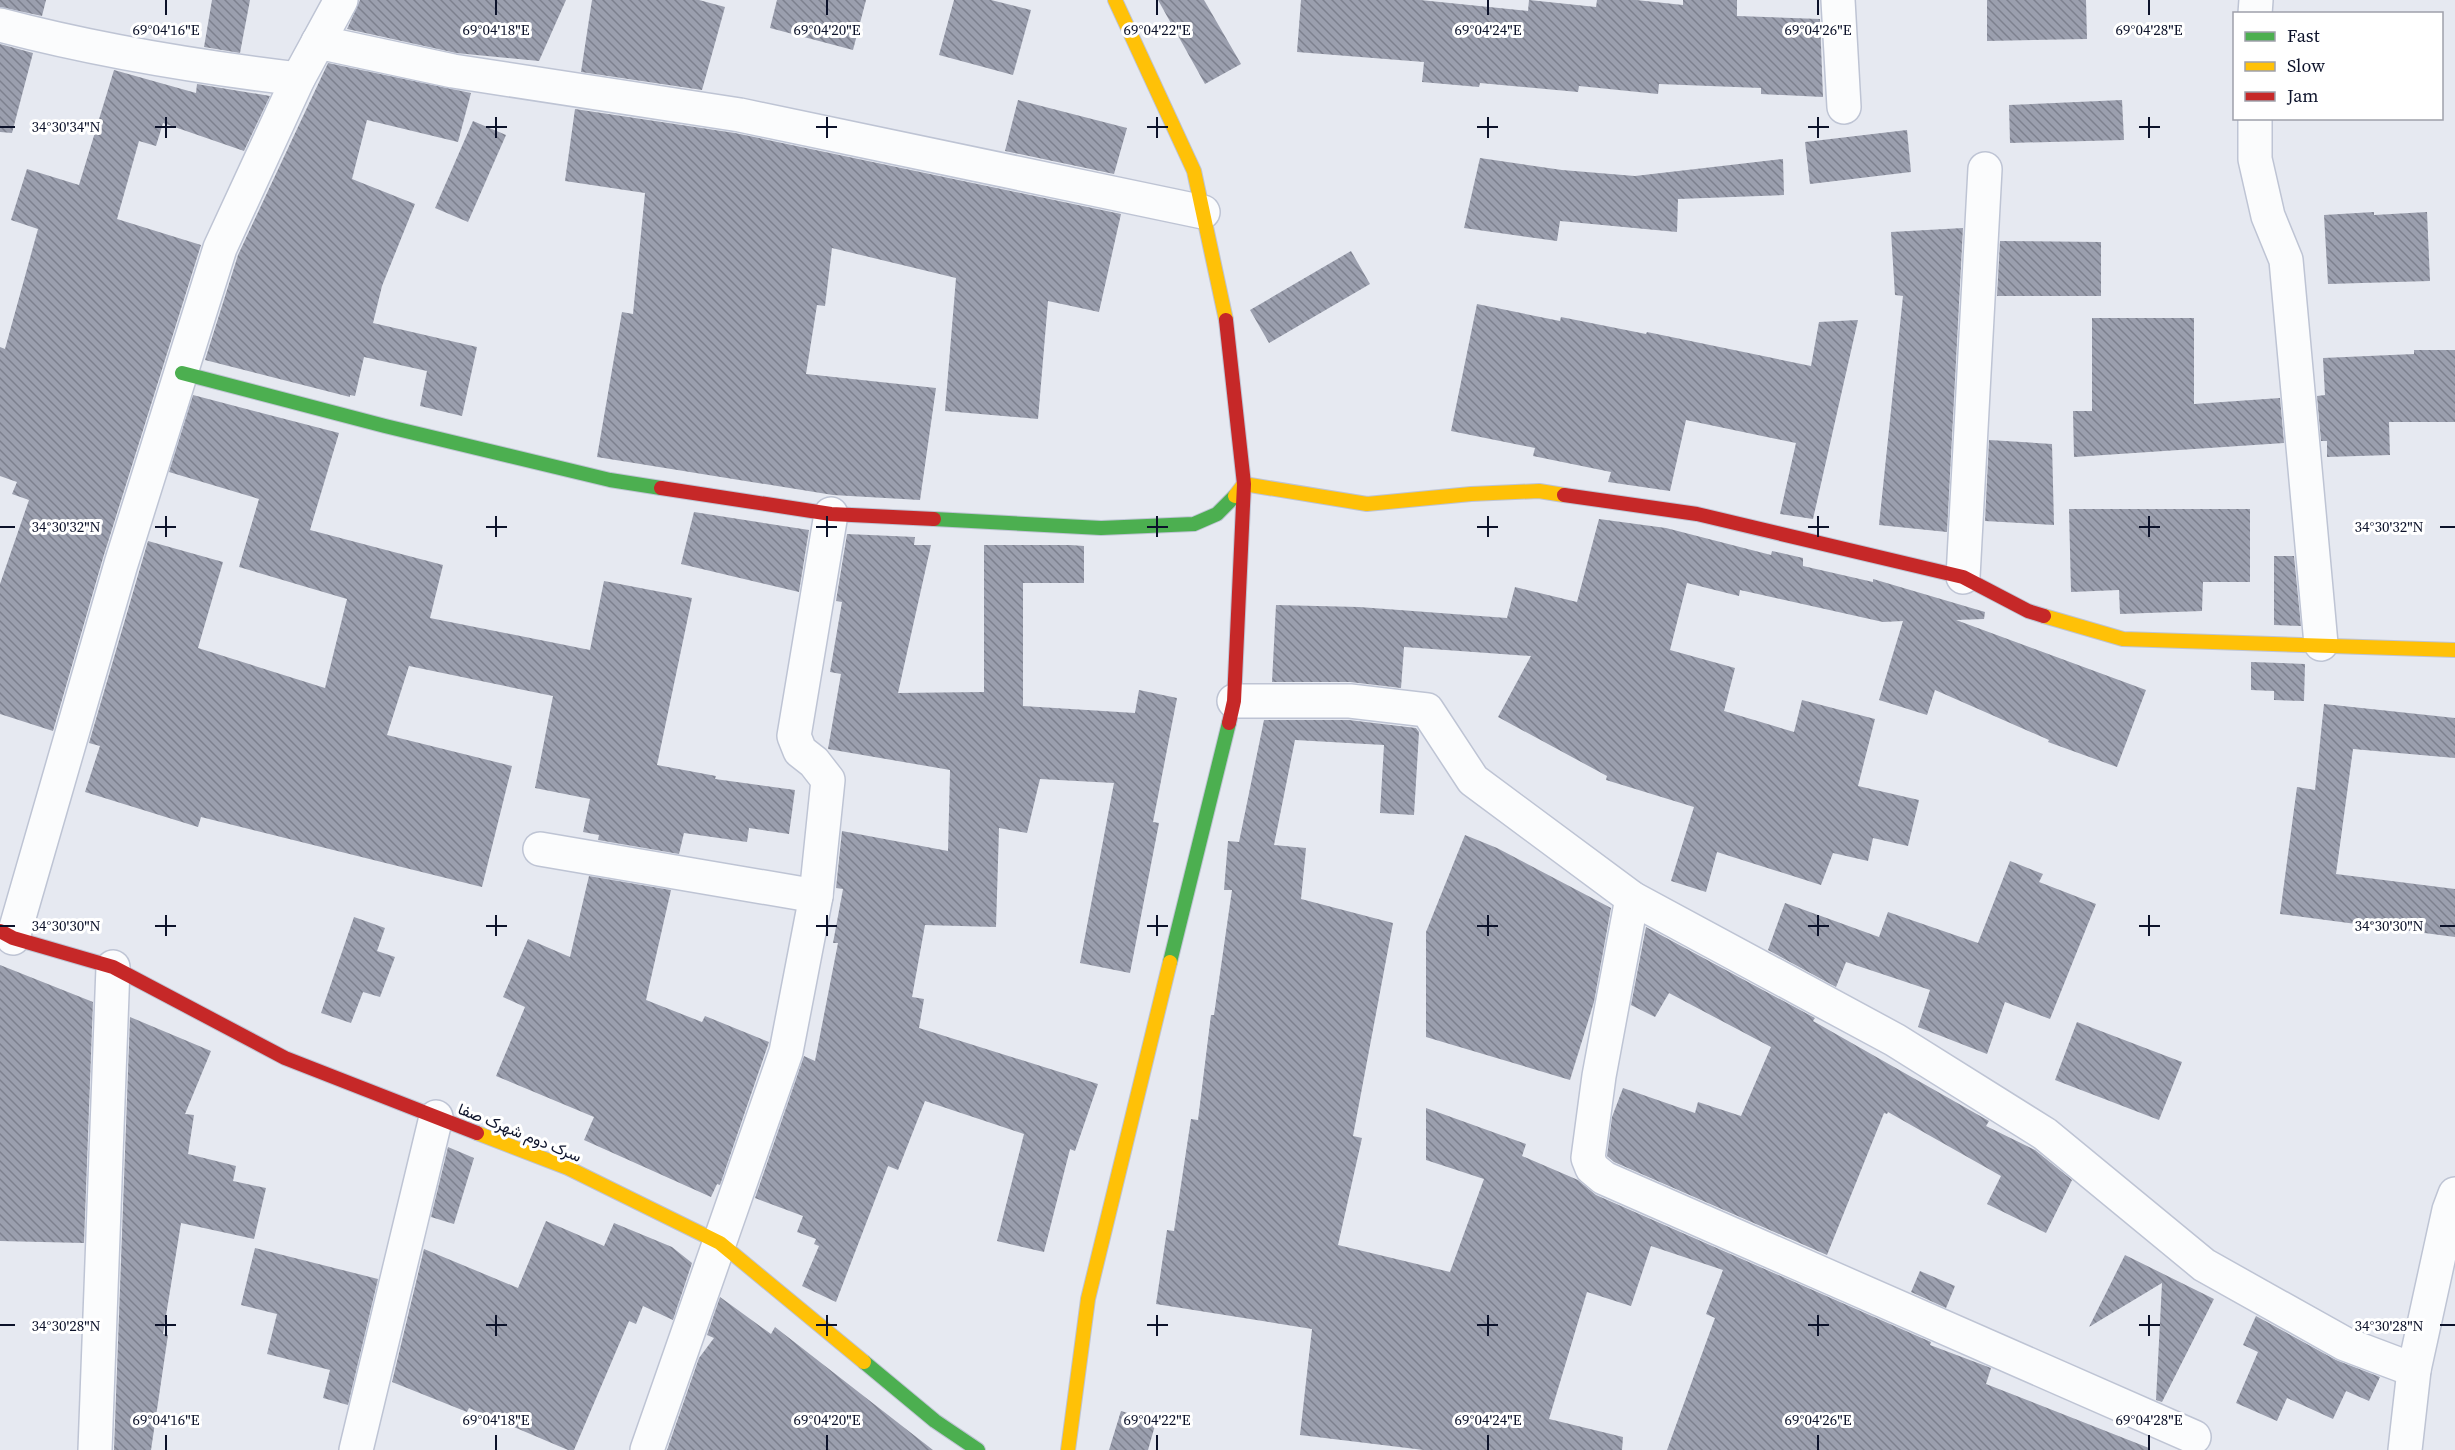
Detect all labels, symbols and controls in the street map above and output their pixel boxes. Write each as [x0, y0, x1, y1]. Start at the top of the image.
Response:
legend [2233, 12, 2443, 120]
text: 69°04'16"E [132, 19, 200, 40]
text: 69°04'18"E [462, 19, 530, 40]
text: 69°04'20"E [793, 19, 861, 40]
text: 69°04'22"E [1123, 19, 1191, 40]
text: 69°04'24"E [1454, 19, 1522, 40]
text: 69°04'26"E [1784, 19, 1852, 40]
text: 69°04'28"E [2115, 19, 2183, 40]
text: Fast [2287, 23, 2320, 48]
text: Slow [2287, 53, 2325, 78]
text: Jam [2286, 83, 2319, 108]
text: 34°30'34"N [31, 116, 101, 137]
text: 34°30'32"N [31, 516, 101, 537]
text: 34°30'32"N [2354, 516, 2424, 537]
text: 34°30'30"N [31, 915, 101, 936]
text: 34°30'30"N [2354, 915, 2424, 936]
street label: سرک دوم شهرک صفا [455, 1097, 585, 1167]
text: 34°30'28"N [31, 1315, 101, 1336]
text: 34°30'28"N [2354, 1315, 2424, 1336]
text: 69°04'16"E [132, 1409, 200, 1430]
text: 69°04'18"E [462, 1409, 530, 1430]
text: 69°04'20"E [793, 1409, 861, 1430]
text: 69°04'22"E [1123, 1409, 1191, 1430]
text: 69°04'24"E [1454, 1409, 1522, 1430]
text: 69°04'26"E [1784, 1409, 1852, 1430]
text: 69°04'28"E [2115, 1409, 2183, 1430]

